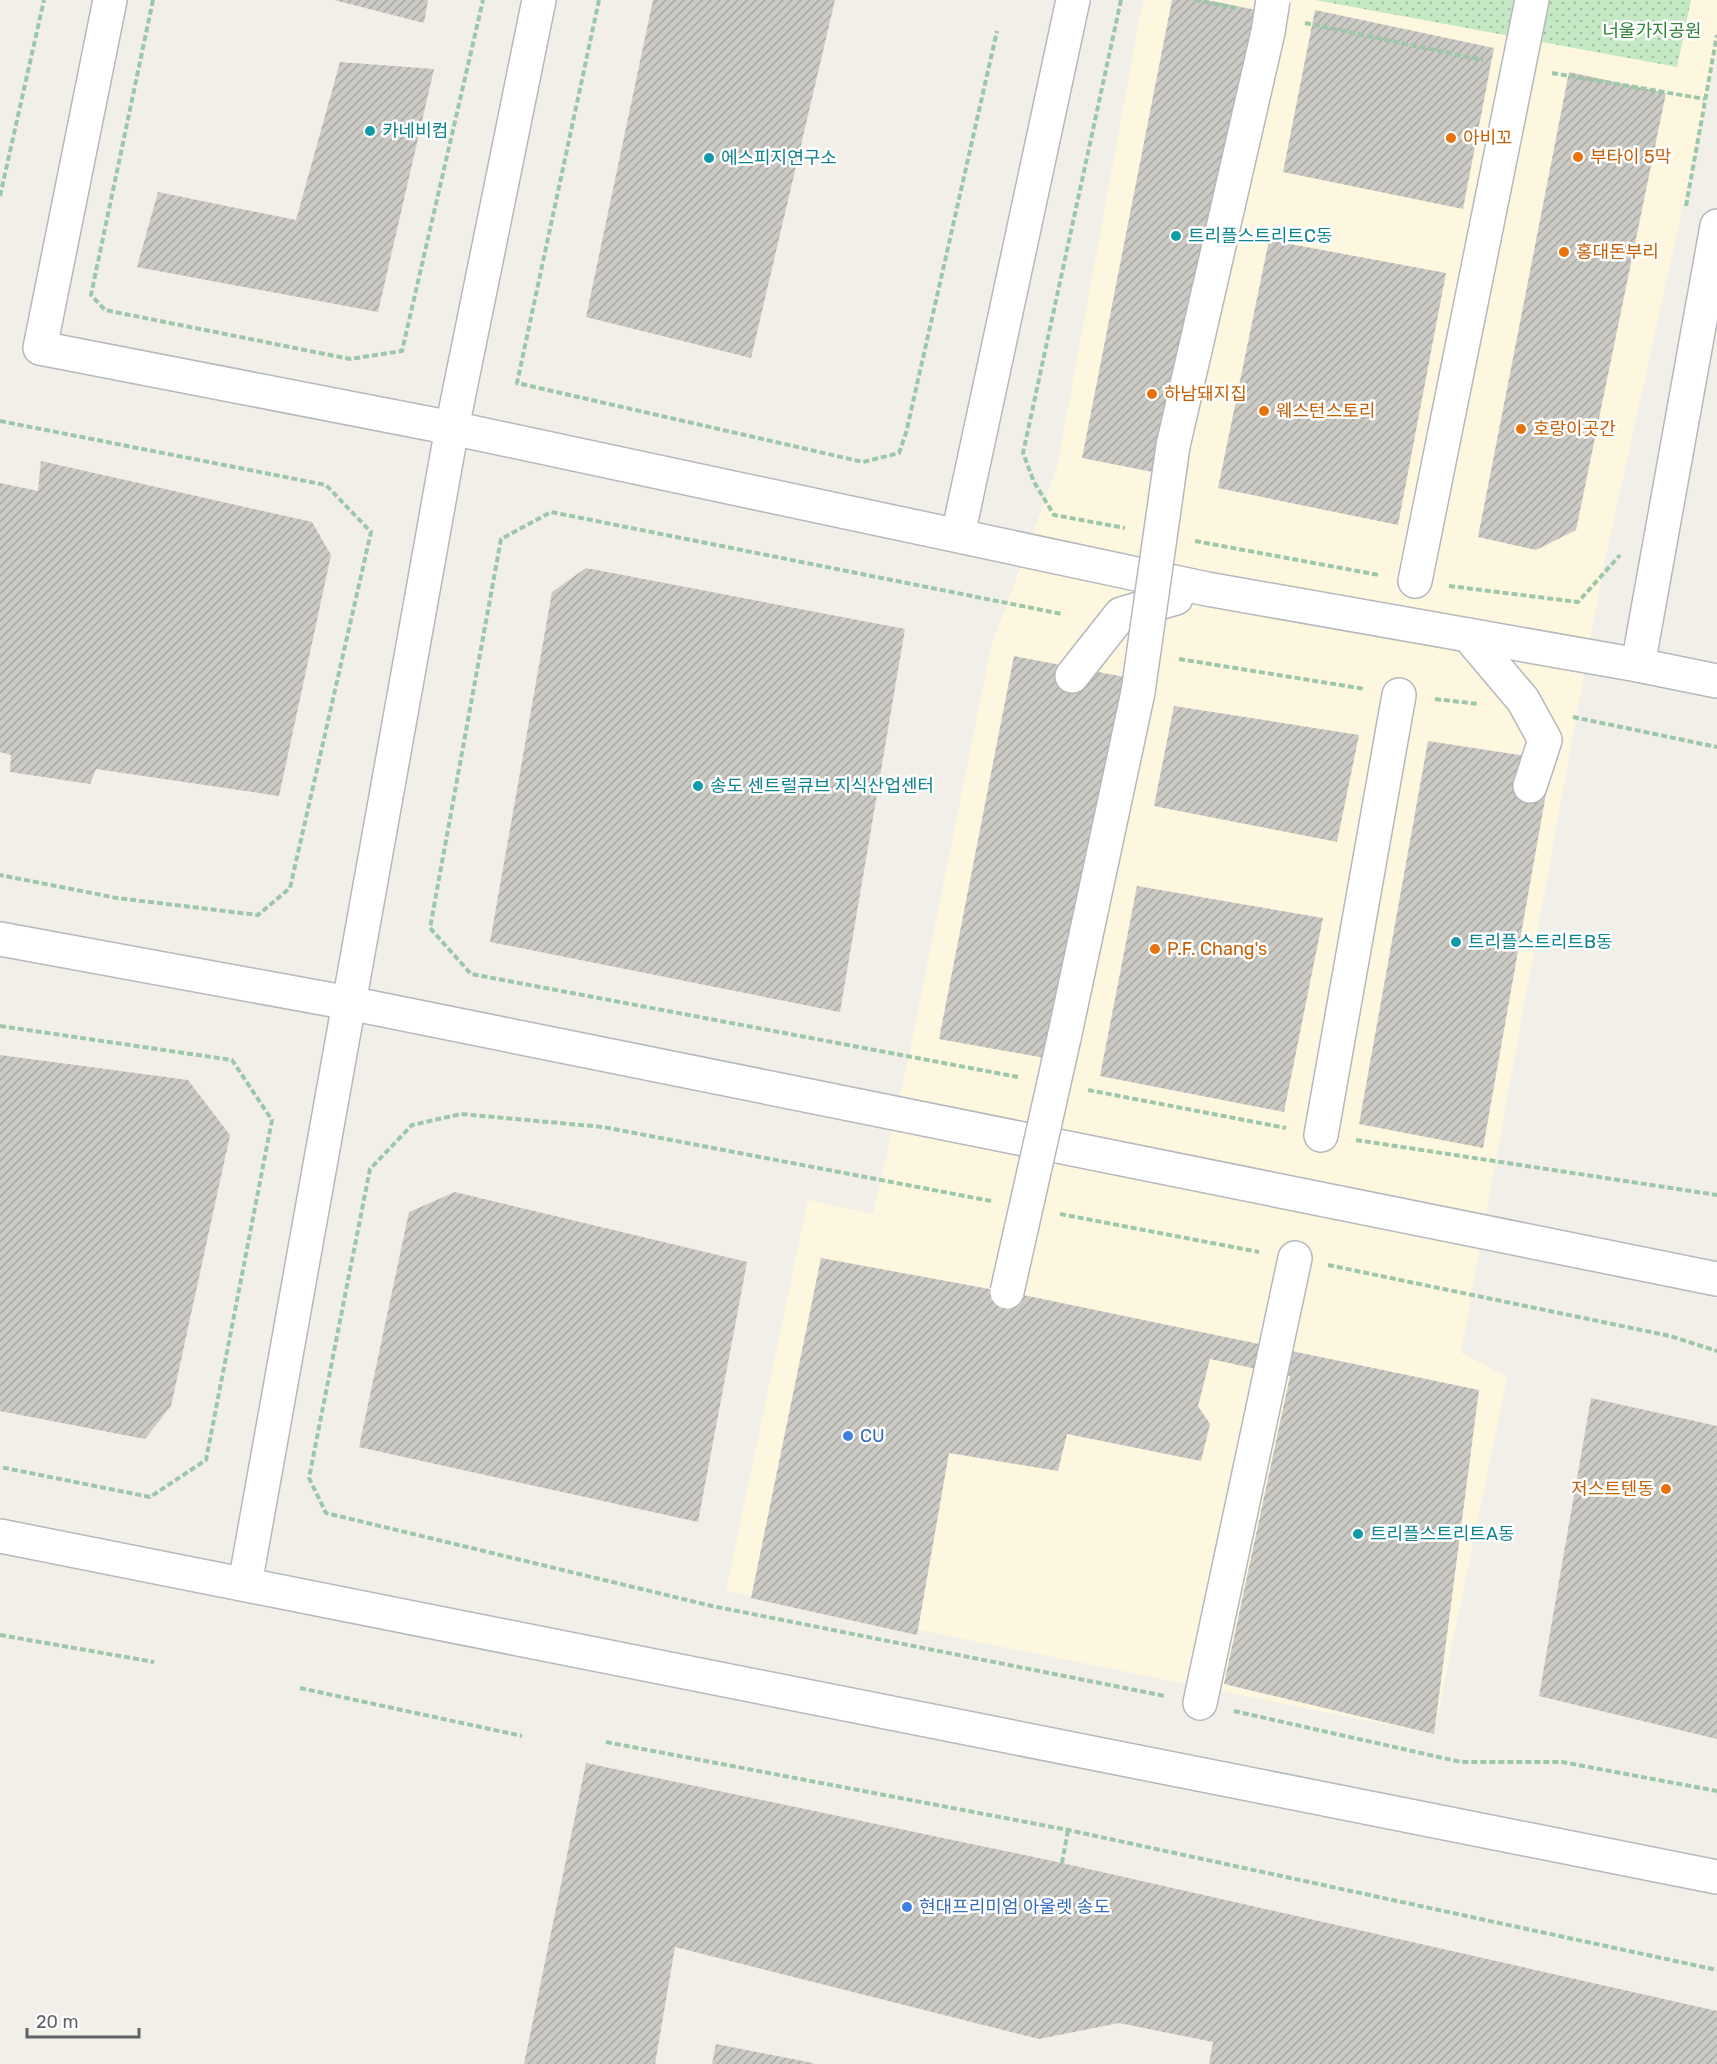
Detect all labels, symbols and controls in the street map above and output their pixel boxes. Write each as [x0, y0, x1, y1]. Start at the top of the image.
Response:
park label: 너울가지공원 [1602, 20, 1702, 42]
place label: 카네비컴 [382, 120, 448, 142]
marker: 카네비컴 [363, 124, 377, 138]
place label: 아비꼬 [1463, 127, 1513, 149]
marker: 아비꼬 [1444, 131, 1458, 145]
place label: 부타이 5막 [1590, 146, 1671, 168]
place label: 에스피지연구소 [721, 147, 837, 169]
marker: 부타이 5막 [1571, 150, 1585, 164]
marker: 에스피지연구소 [702, 151, 716, 165]
place label: 트리플스트리트C동 [1188, 225, 1332, 247]
marker: 트리플스트리트C동 [1169, 229, 1183, 243]
place label: 홍대돈부리 [1576, 241, 1659, 263]
marker: 홍대돈부리 [1557, 245, 1571, 259]
place label: 하남돼지집 [1164, 383, 1247, 405]
marker: 하남돼지집 [1145, 387, 1159, 401]
place label: 웨스턴스토리 [1276, 400, 1375, 422]
marker: 웨스턴스토리 [1257, 404, 1271, 418]
place label: 호랑이곳간 [1533, 418, 1616, 440]
marker: 호랑이곳간 [1514, 422, 1528, 436]
place label: 송도 센트럴큐브 지식산업센터 [710, 775, 934, 797]
marker: 송도 센트럴큐브 지식산업센터 [691, 779, 705, 793]
place label: 트리플스트리트B동 [1468, 931, 1613, 953]
marker: 트리플스트리트B동 [1449, 935, 1463, 949]
place label: P.F. Chang's [1167, 938, 1267, 960]
marker: P.F. Chang's [1148, 942, 1162, 956]
place label: CU [860, 1425, 885, 1447]
marker: CU [841, 1429, 855, 1443]
place label: 저스트텐동 [1571, 1478, 1654, 1500]
marker: 저스트텐동 [1659, 1482, 1673, 1496]
place label: 트리플스트리트A동 [1370, 1523, 1515, 1545]
marker: 트리플스트리트A동 [1351, 1527, 1365, 1541]
place label: 현대프리미엄 아울렛 송도 [919, 1896, 1110, 1918]
marker: 현대프리미엄 아울렛 송도 [900, 1900, 914, 1914]
scale bar [27, 2001, 140, 2039]
text: 20 m [36, 2011, 78, 2033]

